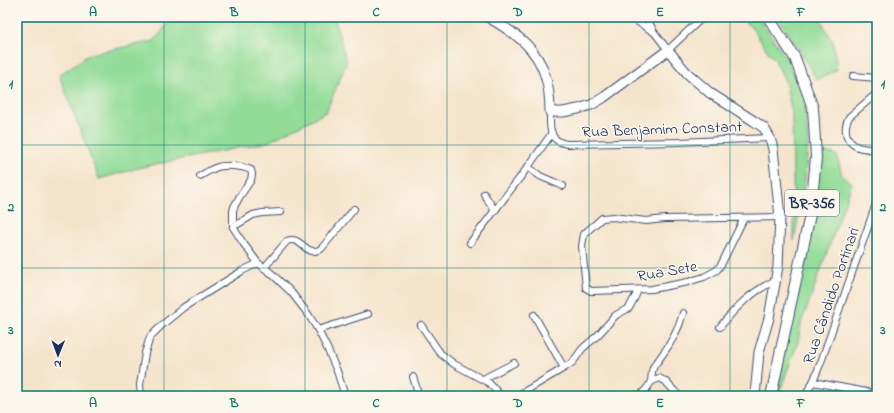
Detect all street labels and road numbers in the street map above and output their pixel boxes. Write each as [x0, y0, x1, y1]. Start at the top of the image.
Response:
street label: Rua Benjamim Constant [582, 115, 743, 145]
road number: BR-356 [785, 190, 839, 216]
street label: Rua Cândido Portinari [797, 224, 867, 367]
street label: Rua Sete [635, 255, 700, 289]

